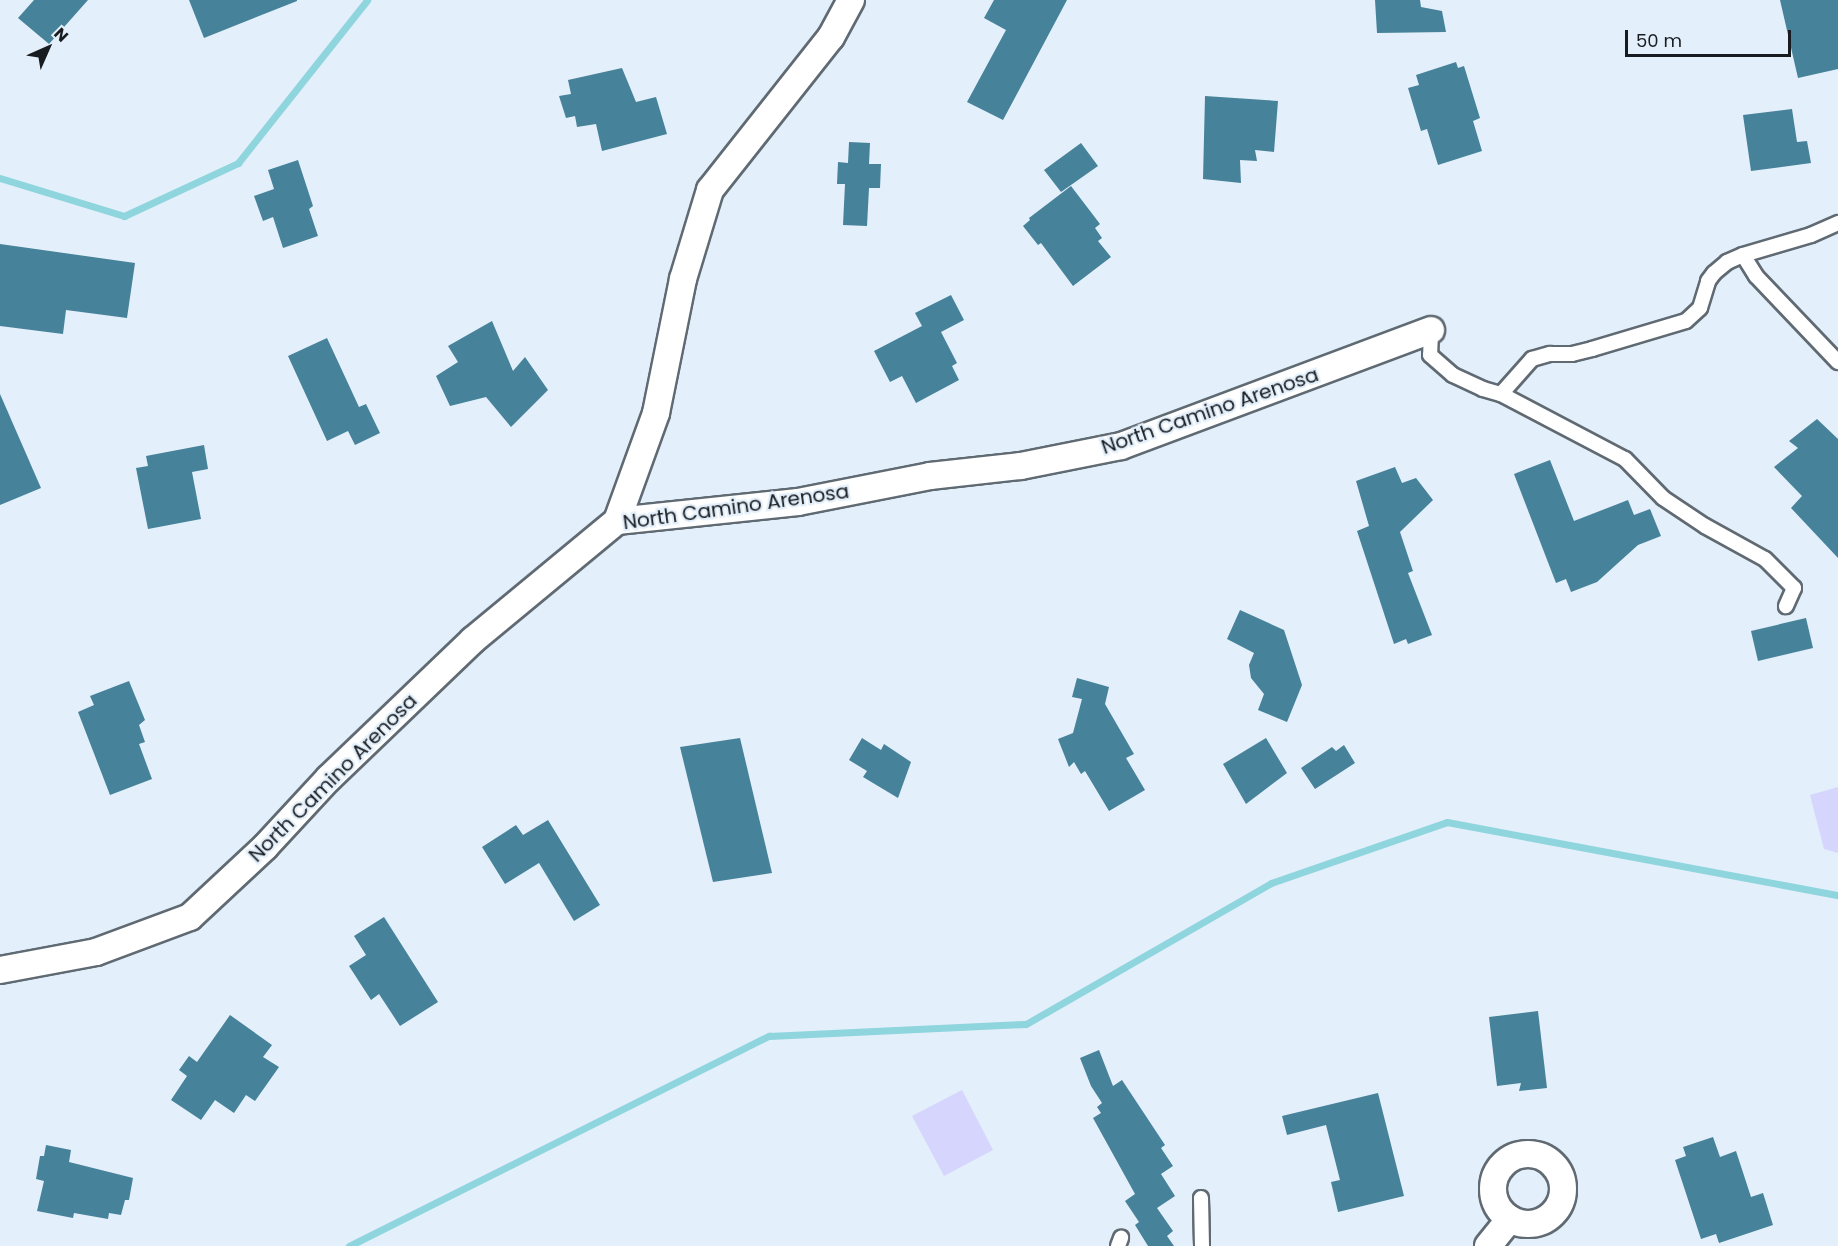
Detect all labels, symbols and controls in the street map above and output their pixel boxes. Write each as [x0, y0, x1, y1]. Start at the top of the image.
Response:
north arrow [18, 18, 78, 78]
scale bar [1628, 18, 1794, 56]
text: N [49, 23, 73, 47]
text: 50 m [1636, 28, 1682, 53]
street label: North Camino Arenosa [1098, 363, 1322, 459]
street label: North Camino Arenosa [621, 479, 851, 535]
street label: North Camino Arenosa [244, 689, 422, 867]

